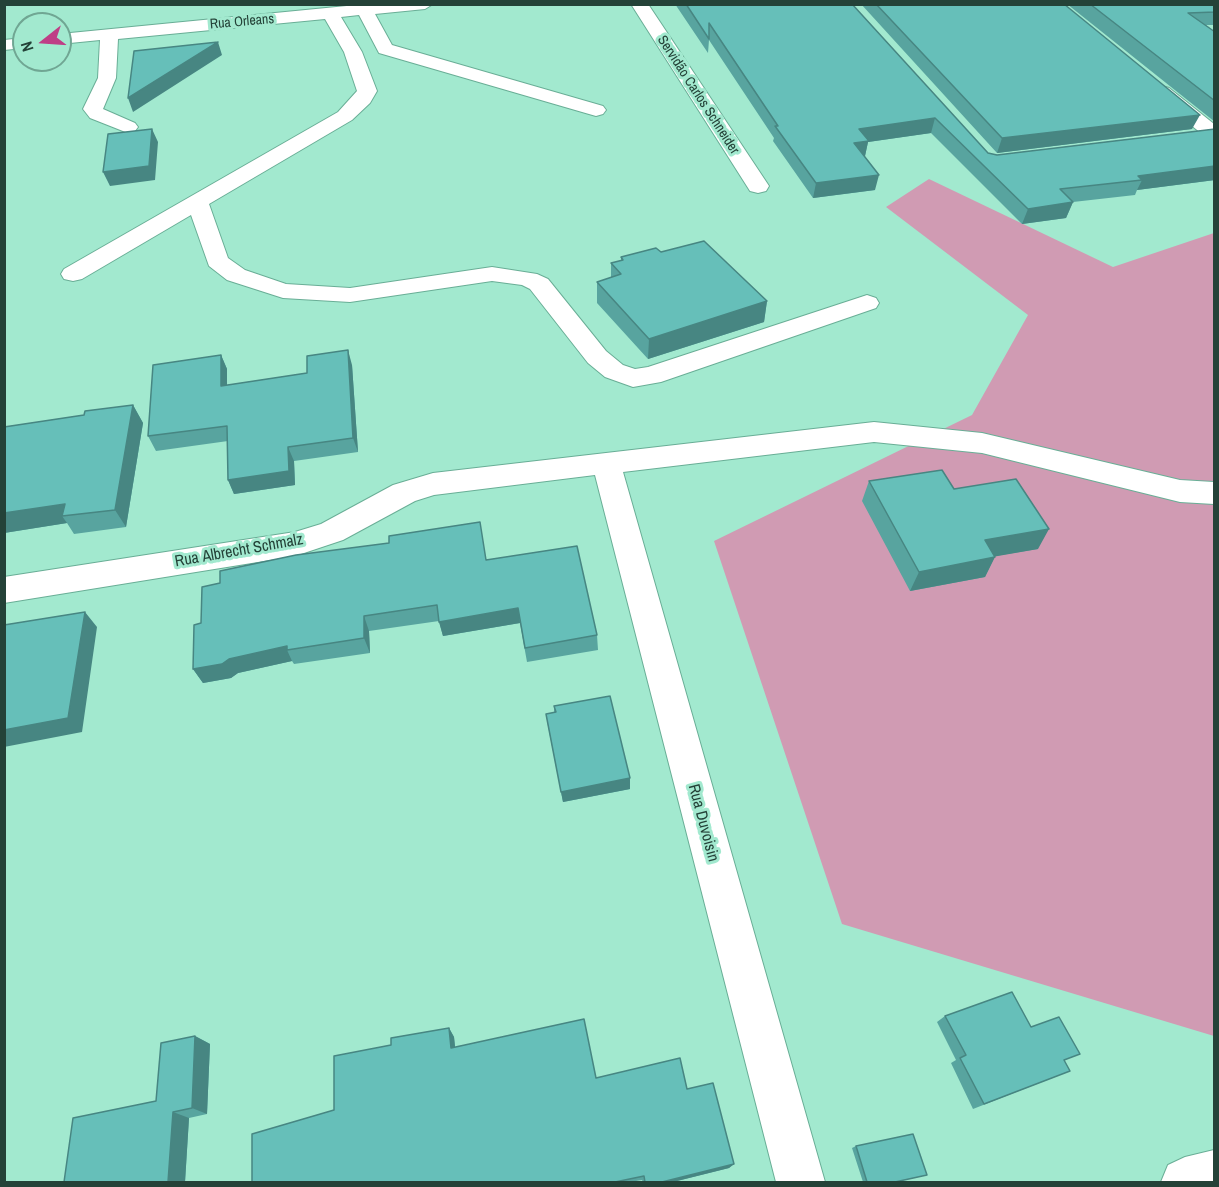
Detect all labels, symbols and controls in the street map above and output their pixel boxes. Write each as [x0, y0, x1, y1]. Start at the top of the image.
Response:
street label: Rua Orleans [209, 11, 275, 33]
north arrow [12, 12, 72, 72]
street label: Servidão Carlos Schneider [653, 33, 743, 157]
text: N [15, 39, 39, 54]
street label: Rua Albrecht Schmalz [173, 530, 305, 572]
street label: Rua Duvoisin [683, 782, 723, 864]

